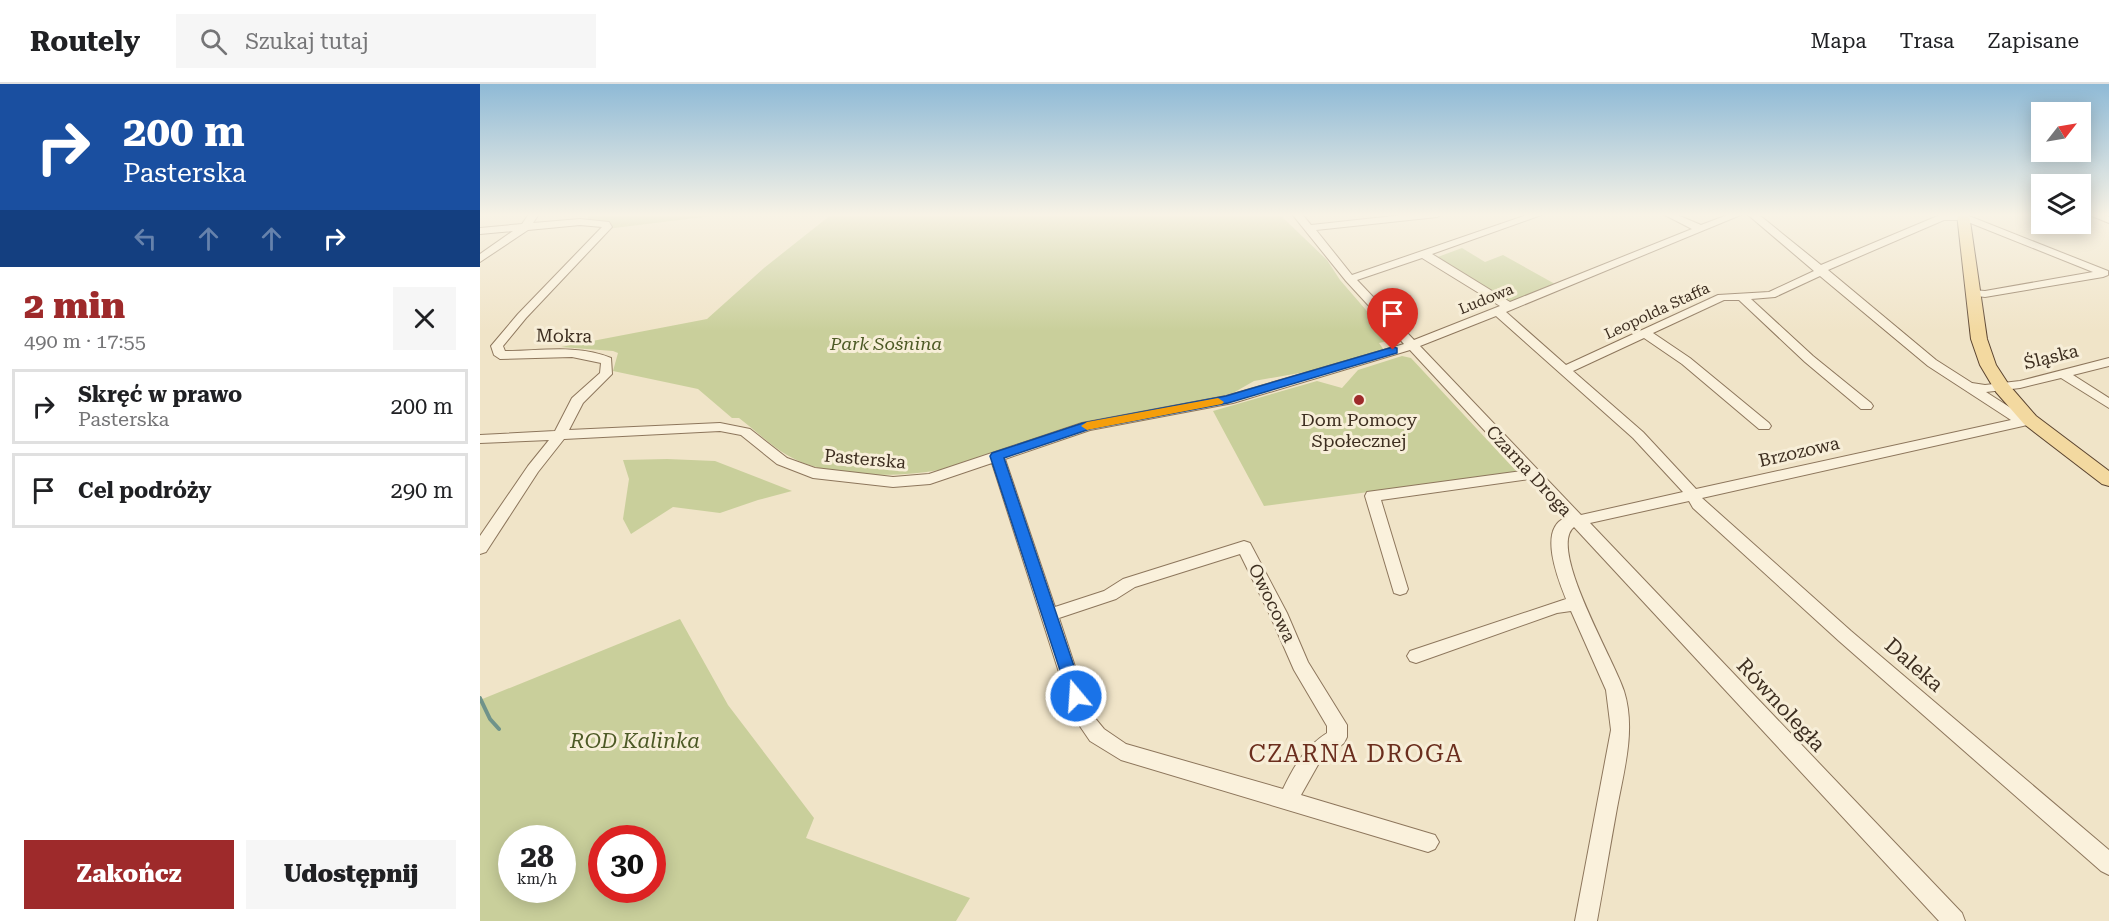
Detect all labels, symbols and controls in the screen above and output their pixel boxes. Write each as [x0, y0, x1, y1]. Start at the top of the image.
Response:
search box [176, 14, 596, 68]
text: Routely [30, 25, 140, 58]
icon: search [197, 25, 230, 58]
text: Szukaj tutaj [245, 29, 369, 54]
text: Mapa [1810, 29, 1867, 53]
text: Trasa [1900, 29, 1954, 53]
text: Zapisane [1987, 29, 2079, 53]
north arrow [2031, 102, 2091, 162]
map controls [2031, 102, 2091, 234]
text: 200 m [123, 107, 245, 156]
icon: right [24, 108, 102, 186]
text: Pasterska [123, 157, 246, 189]
button: layers [2031, 174, 2091, 234]
icon: left [129, 222, 162, 255]
icon: ahead [192, 222, 225, 255]
icon: ahead [255, 222, 288, 255]
icon: right [318, 222, 351, 255]
street label: Leopolda Staffa [1602, 279, 1712, 343]
street label: Ludowa [1456, 280, 1516, 318]
text: 2 min [24, 285, 125, 327]
button: close [393, 287, 456, 350]
pin [1367, 288, 1418, 350]
icon: arrive [1376, 297, 1409, 330]
street label: Mokra [536, 325, 593, 346]
text: 490 m · 17:55 [24, 329, 146, 353]
park label: Park Sośnina [829, 333, 942, 354]
street label: Śląska [2021, 340, 2081, 373]
text: Skręć w prawo [78, 382, 242, 407]
icon: right [27, 390, 60, 423]
marker: Dom Pomocy Społecznej [1352, 393, 1366, 407]
text: 200 m [390, 394, 453, 419]
text: Pasterska [78, 407, 169, 431]
place label: Dom Pomocy Społecznej [1301, 409, 1418, 451]
street label: Czarna Droga [1482, 421, 1577, 521]
street label: Brzozowa [1756, 432, 1842, 471]
street label: Pasterska [823, 444, 907, 473]
icon: arrive [27, 474, 60, 507]
text: Cel podróży [78, 478, 212, 503]
text: 290 m [390, 478, 453, 503]
street label: Owocowa [1244, 560, 1301, 646]
street label: Daleka [1880, 633, 1949, 697]
street label: Równoległa [1732, 654, 1831, 757]
position arrow [1044, 664, 1108, 728]
park label: ROD Kalinka [569, 729, 700, 753]
district label: CZARNA DROGA [1248, 740, 1464, 768]
speed limit sign: 30 [588, 825, 666, 903]
text: 28 [520, 839, 554, 874]
button: Zakończ [24, 840, 234, 909]
button: Udostępnij [246, 840, 456, 909]
text: km/h [517, 870, 557, 888]

